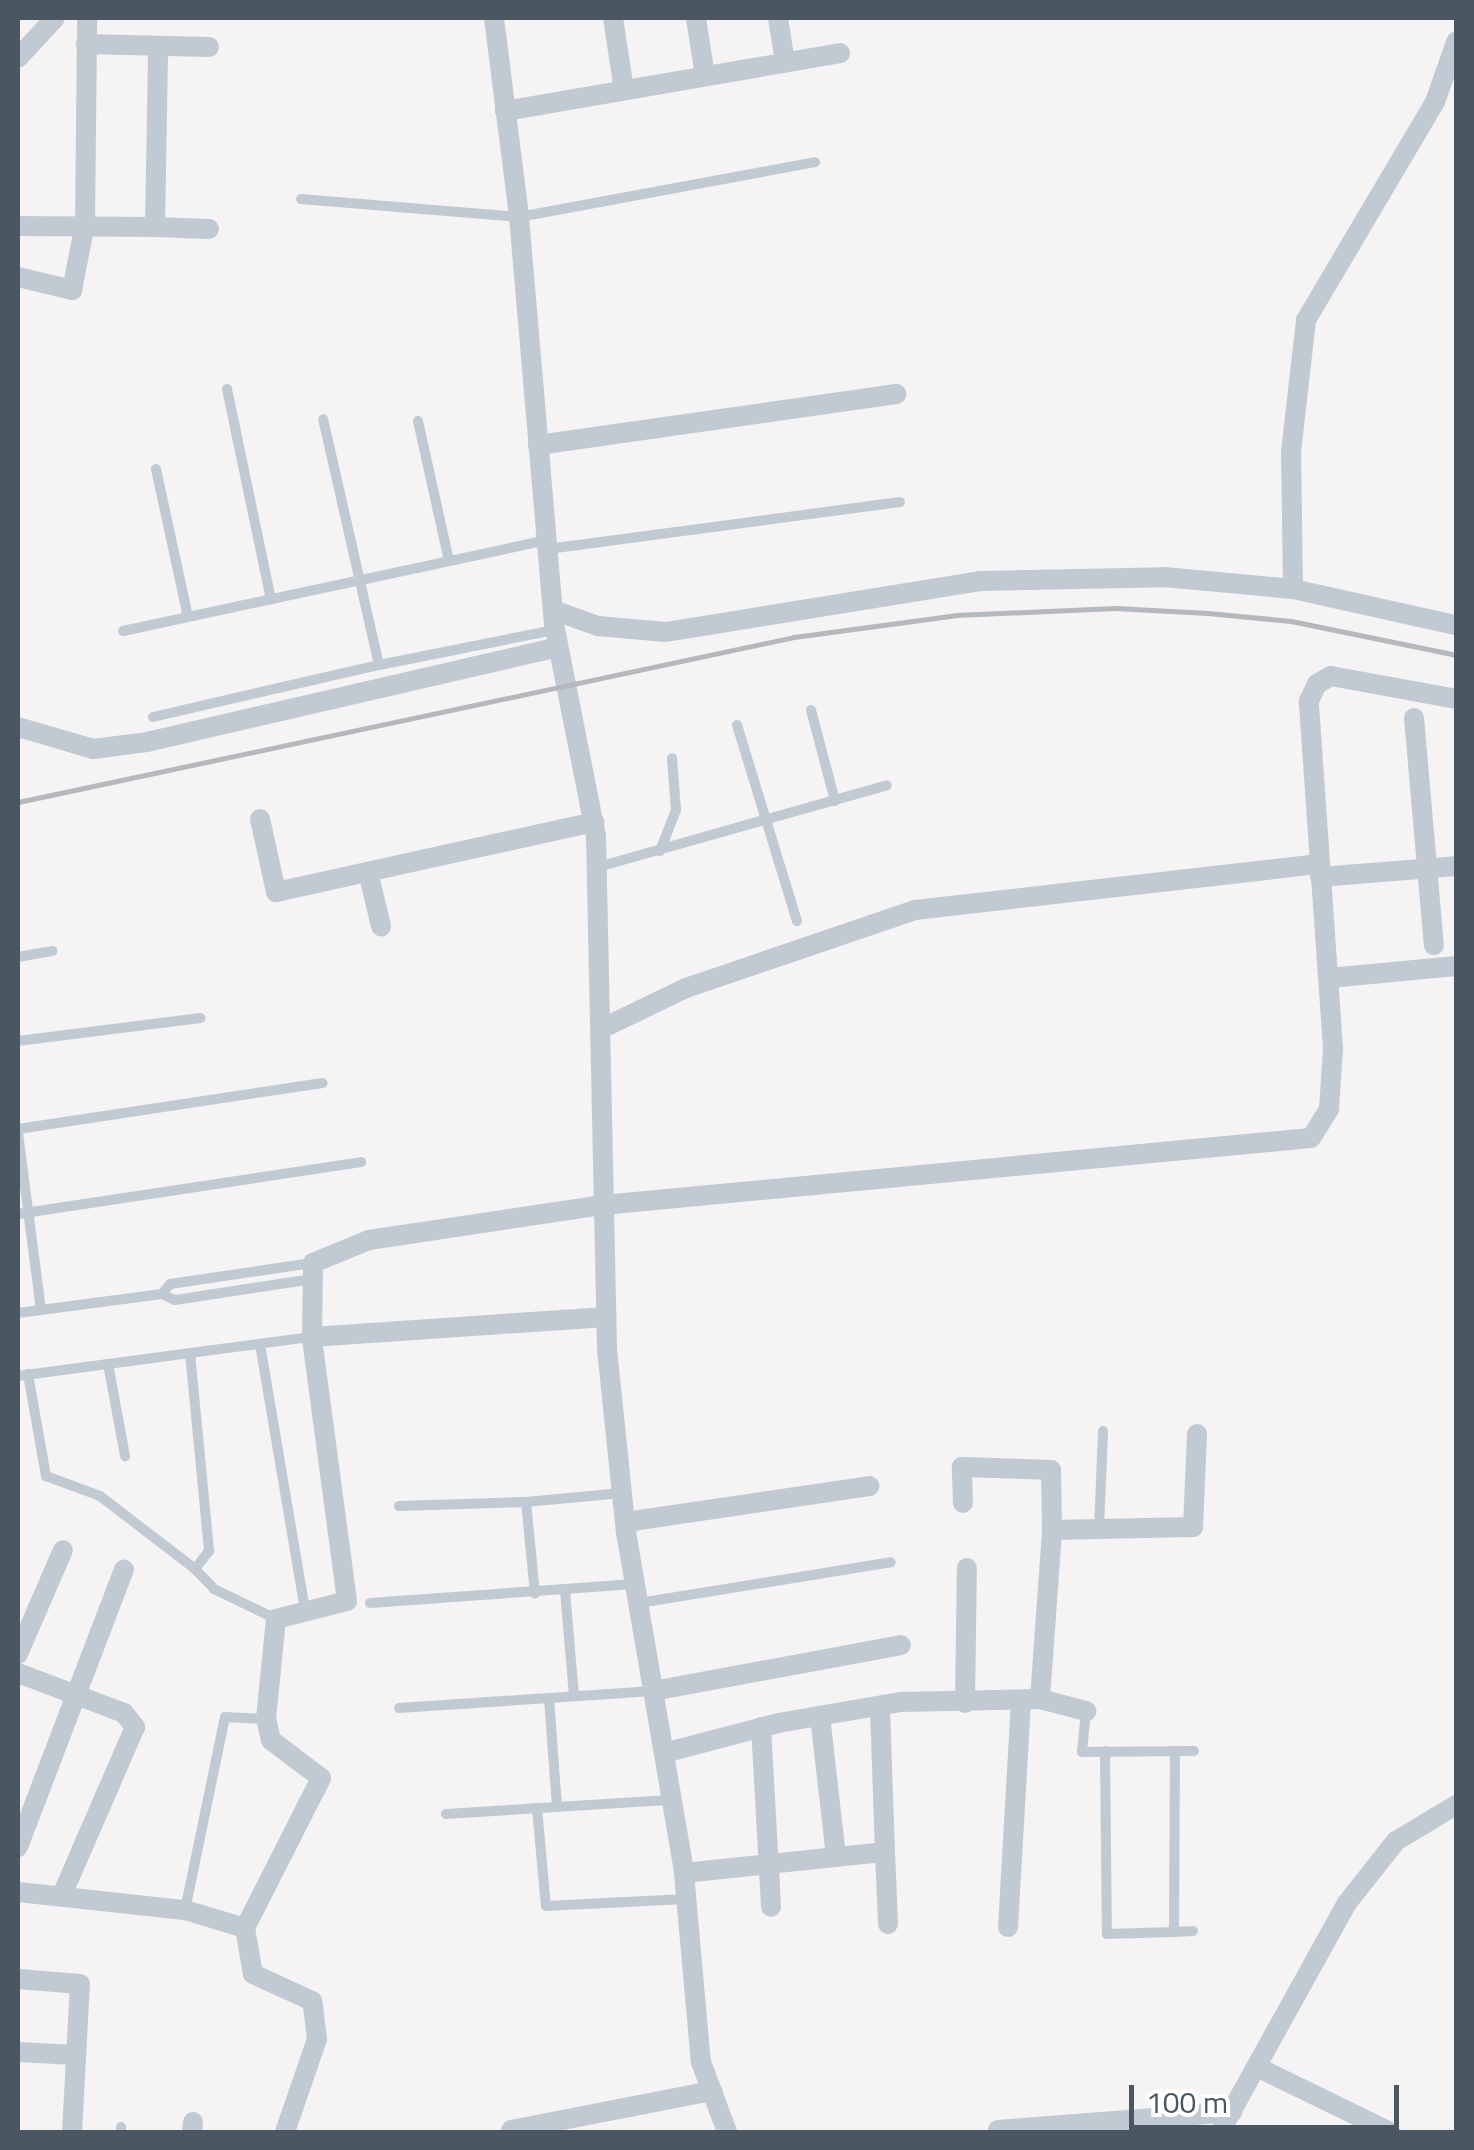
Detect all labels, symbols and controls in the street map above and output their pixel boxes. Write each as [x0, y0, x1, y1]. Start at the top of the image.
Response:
scale bar [1134, 2065, 1404, 2127]
text: 100 m [1146, 2079, 1228, 2125]

